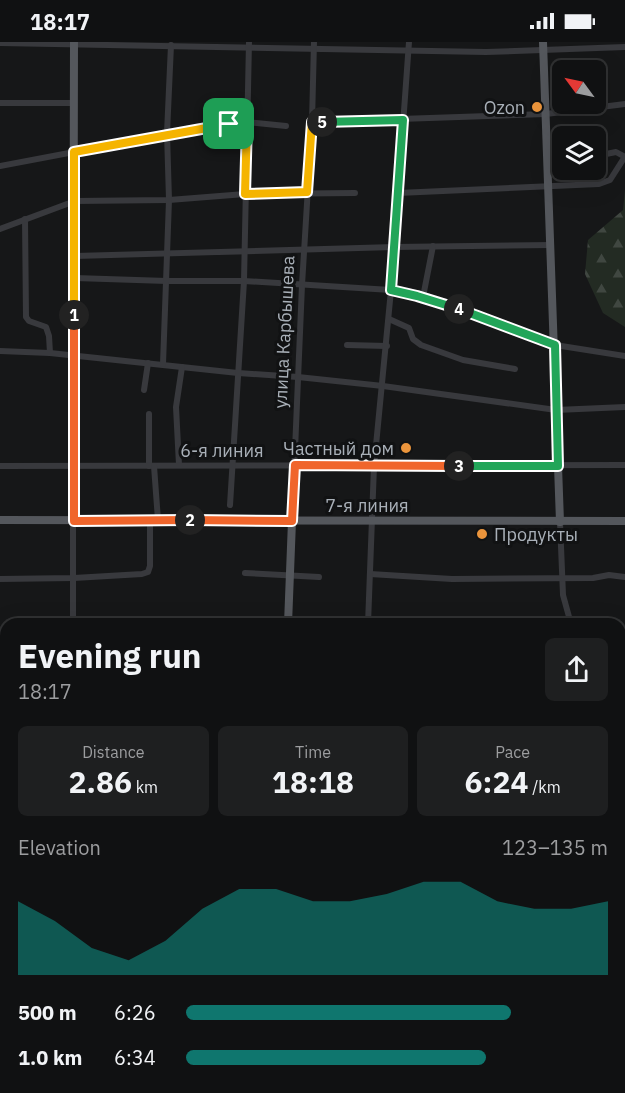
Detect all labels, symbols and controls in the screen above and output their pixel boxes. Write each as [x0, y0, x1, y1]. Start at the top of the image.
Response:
text: 18:17 [30, 7, 90, 36]
north arrow [552, 60, 606, 114]
map controls [552, 60, 606, 180]
place label: Ozon [484, 96, 525, 119]
pin [203, 98, 254, 149]
marker: Ozon [530, 100, 544, 114]
icon: arrive [212, 107, 245, 140]
pin: 5 [307, 107, 337, 137]
text: 5 [317, 112, 327, 132]
button: layers [552, 126, 606, 180]
street label: улица Карбышева [269, 255, 300, 409]
pin: 4 [444, 294, 474, 324]
text: 4 [454, 299, 464, 319]
pin: 1 [59, 300, 89, 330]
text: 1 [69, 305, 79, 325]
place label: Частный дом [283, 437, 394, 460]
street label: 6-я линия [180, 439, 264, 462]
marker: Частный дом [399, 441, 413, 455]
pin: 3 [444, 451, 474, 481]
text: 3 [454, 456, 464, 476]
street label: 7-я линия [325, 494, 409, 517]
pin: 2 [175, 505, 205, 535]
text: 2 [185, 510, 195, 530]
place label: Продукты [494, 523, 578, 546]
marker: Продукты [475, 527, 489, 541]
text: Evening run [18, 634, 202, 677]
button: share [545, 638, 608, 701]
text: 18:17 [18, 678, 72, 705]
text: Distance [82, 742, 145, 762]
text: Time [295, 742, 331, 762]
text: Pace [495, 742, 530, 762]
text: 2.86 [69, 762, 132, 801]
text: 18:18 [272, 762, 354, 801]
text: 6:24 [465, 762, 528, 801]
text: km [132, 777, 158, 797]
text: /km [528, 777, 561, 797]
text: Elevation [18, 834, 101, 861]
text: 123–135 m [502, 834, 608, 861]
text: 500 m [18, 999, 77, 1026]
text: 6:26 [114, 999, 156, 1026]
text: 1.0 km [18, 1044, 82, 1071]
text: 6:34 [114, 1044, 156, 1071]

